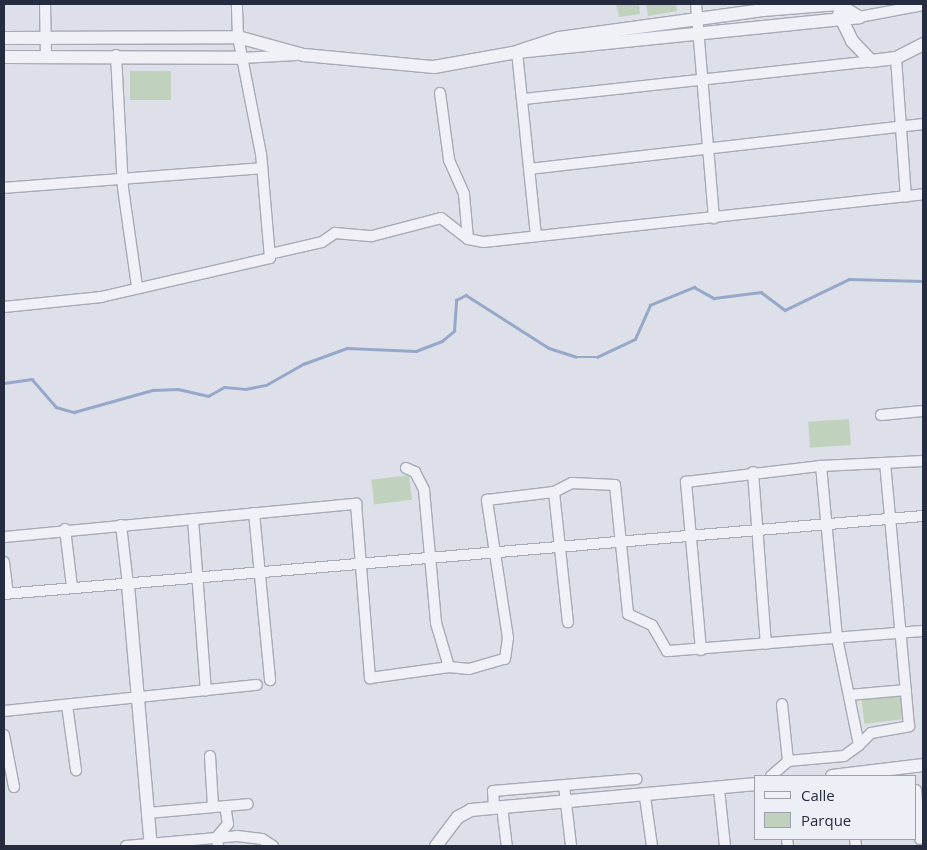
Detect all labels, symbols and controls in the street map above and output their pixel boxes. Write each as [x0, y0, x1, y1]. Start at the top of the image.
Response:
legend [754, 775, 917, 840]
text: Calle [801, 785, 835, 805]
text: Parque [801, 810, 851, 830]

